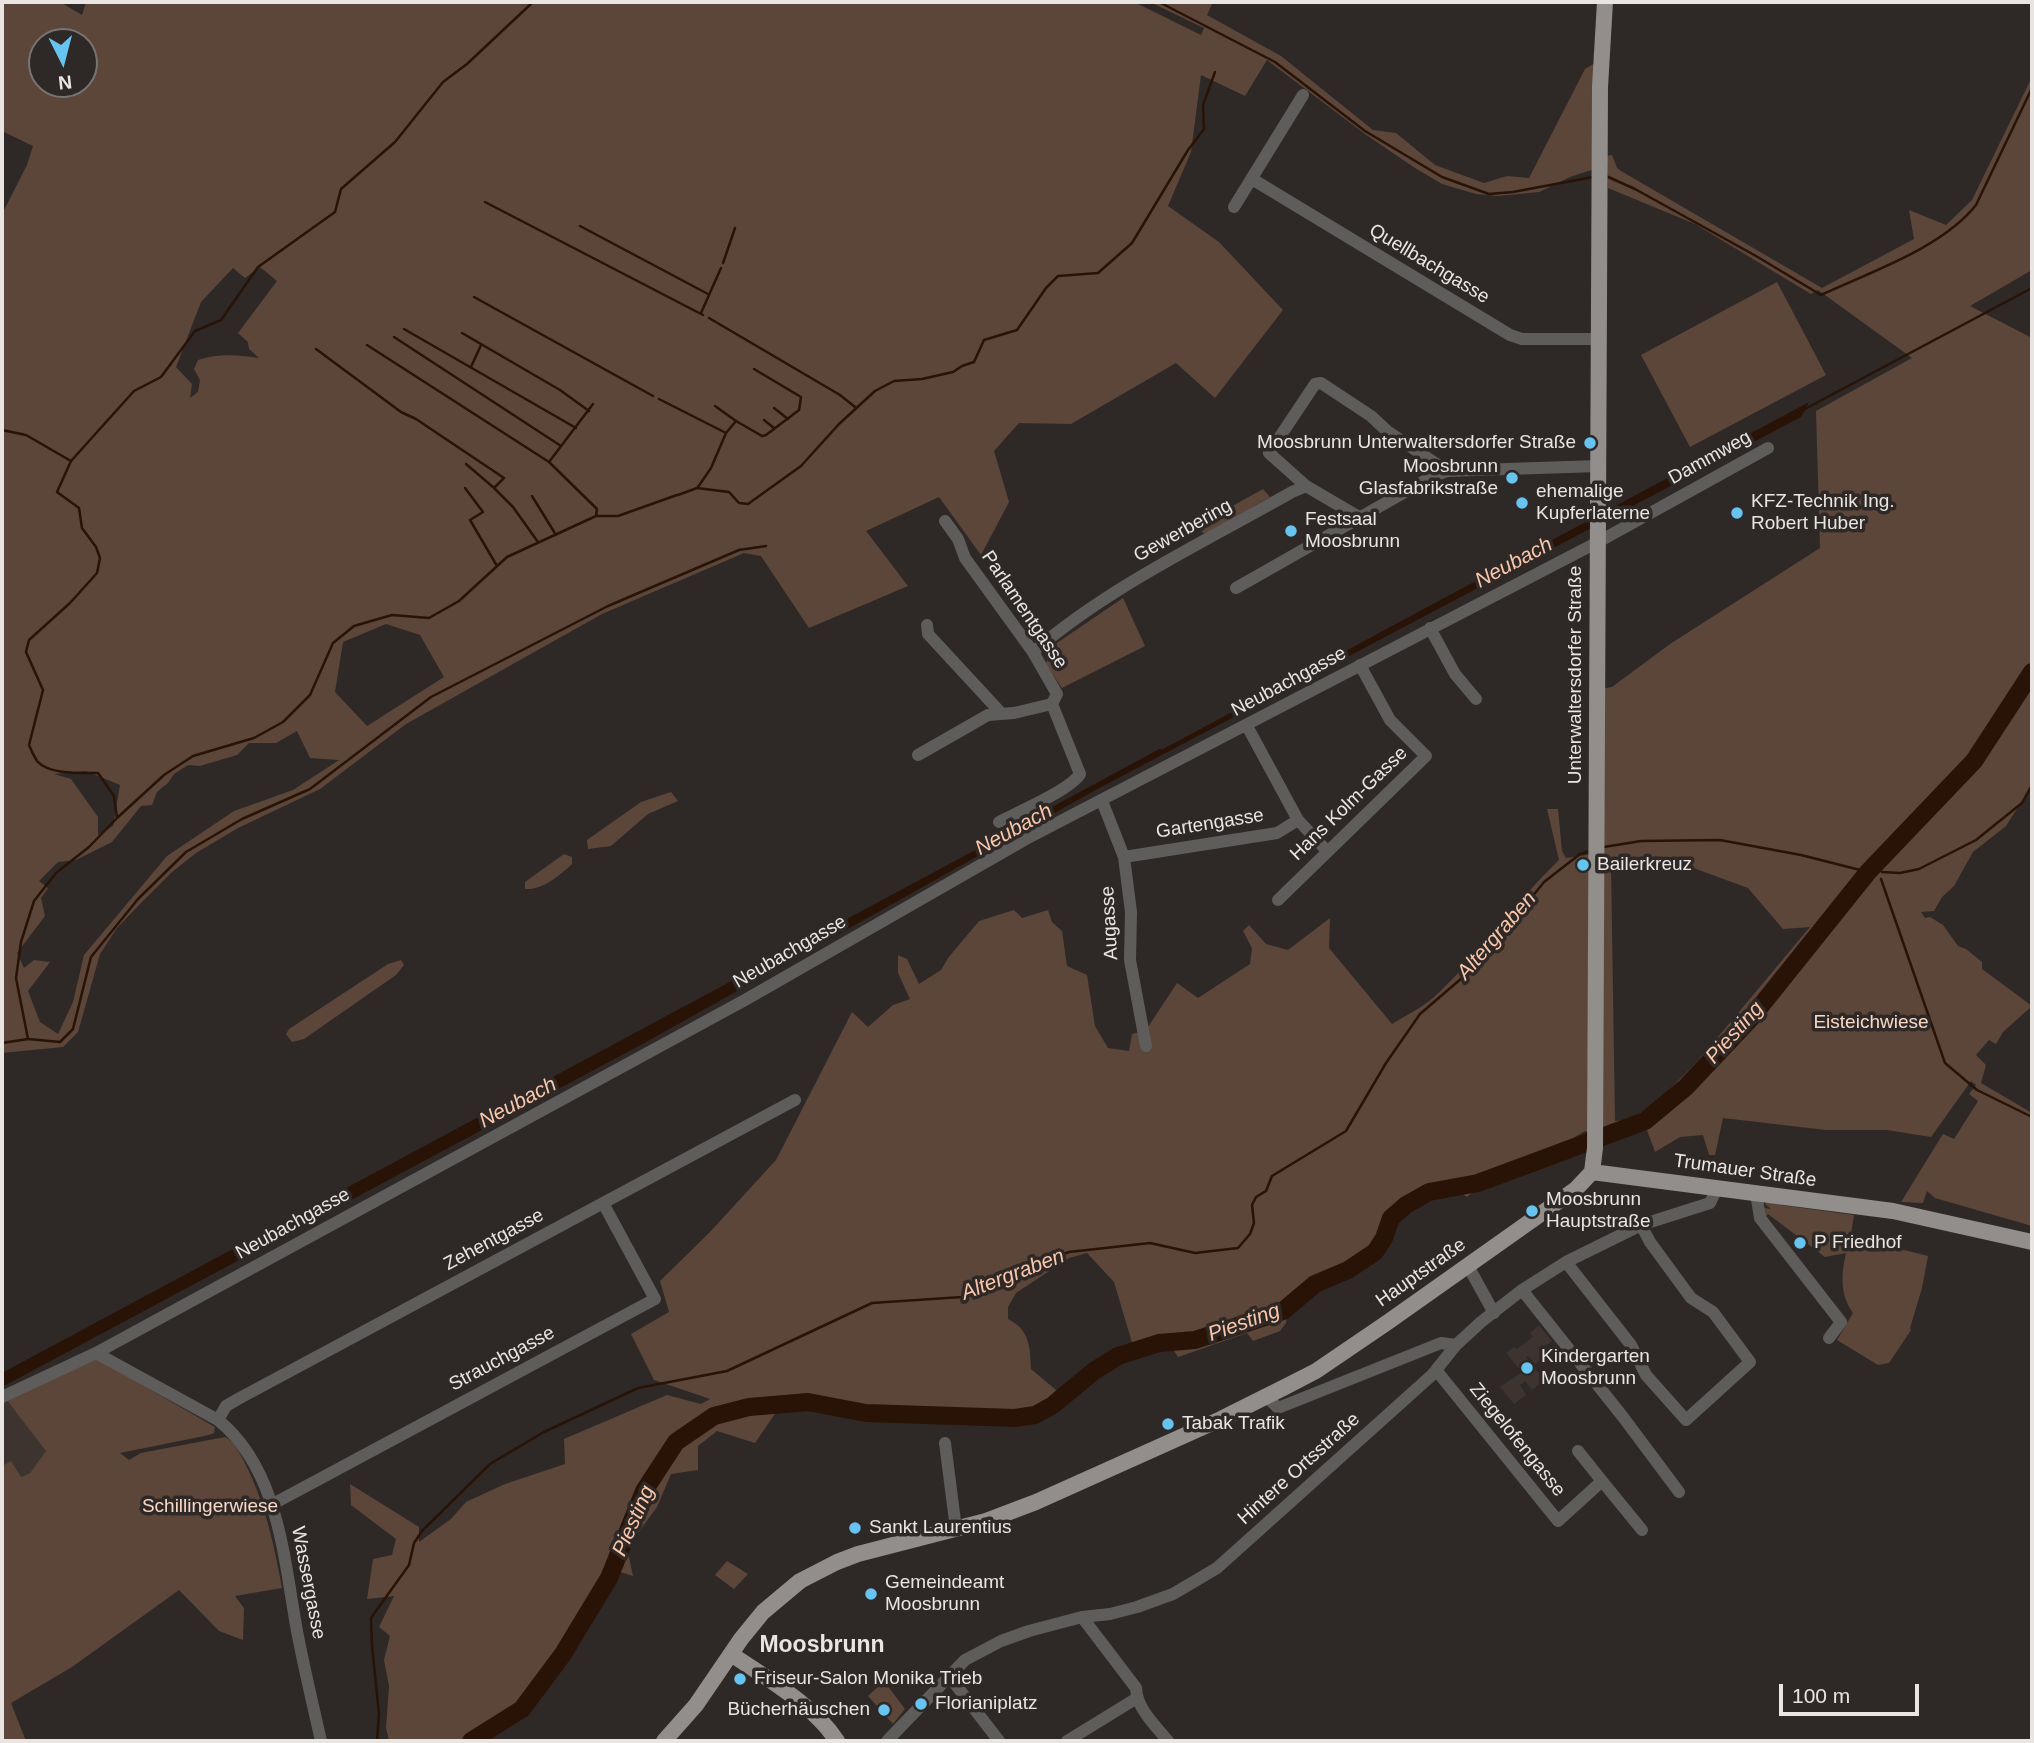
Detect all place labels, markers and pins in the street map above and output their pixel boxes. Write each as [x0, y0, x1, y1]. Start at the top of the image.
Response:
place label: Moosbrunn Unterwaltersdorfer Straße [1257, 432, 1576, 454]
marker: Moosbrunn Unterwaltersdorfer Straße [1582, 435, 1598, 451]
place label: Moosbrunn Glasfabrikstraße [1359, 456, 1498, 500]
marker: Moosbrunn Glasfabrikstraße [1504, 470, 1520, 486]
place label: ehemalige Kupferlaterne [1536, 481, 1650, 525]
place label: KFZ-Technik Ing. Robert Huber [1751, 491, 1895, 535]
marker: ehemalige Kupferlaterne [1514, 495, 1530, 511]
marker: KFZ-Technik Ing. Robert Huber [1729, 505, 1745, 521]
place label: Festsaal Moosbrunn [1305, 509, 1400, 553]
marker: Festsaal Moosbrunn [1283, 523, 1299, 539]
place label: Bailerkreuz [1597, 854, 1692, 876]
marker: Bailerkreuz [1575, 857, 1591, 873]
place label: Moosbrunn Hauptstraße [1546, 1189, 1651, 1233]
marker: Moosbrunn Hauptstraße [1524, 1203, 1540, 1219]
place label: P Friedhof [1814, 1232, 1902, 1254]
marker: P Friedhof [1792, 1235, 1808, 1251]
place label: Kindergarten Moosbrunn [1541, 1346, 1650, 1390]
marker: Kindergarten Moosbrunn [1519, 1360, 1535, 1376]
place label: Tabak Trafik [1182, 1413, 1285, 1435]
marker: Tabak Trafik [1160, 1416, 1176, 1432]
place label: Sankt Laurentius [869, 1517, 1012, 1539]
marker: Sankt Laurentius [847, 1520, 863, 1536]
place label: Gemeindeamt Moosbrunn [885, 1572, 1004, 1616]
marker: Gemeindeamt Moosbrunn [863, 1586, 879, 1602]
place label: Friseur-Salon Monika Trieb [754, 1668, 982, 1690]
marker: Friseur-Salon Monika Trieb [732, 1671, 748, 1687]
place label: Florianiplatz [935, 1693, 1037, 1715]
marker: Florianiplatz [913, 1696, 929, 1712]
place label: Bücherhäuschen [727, 1699, 870, 1721]
marker: Bücherhäuschen [876, 1702, 892, 1718]

